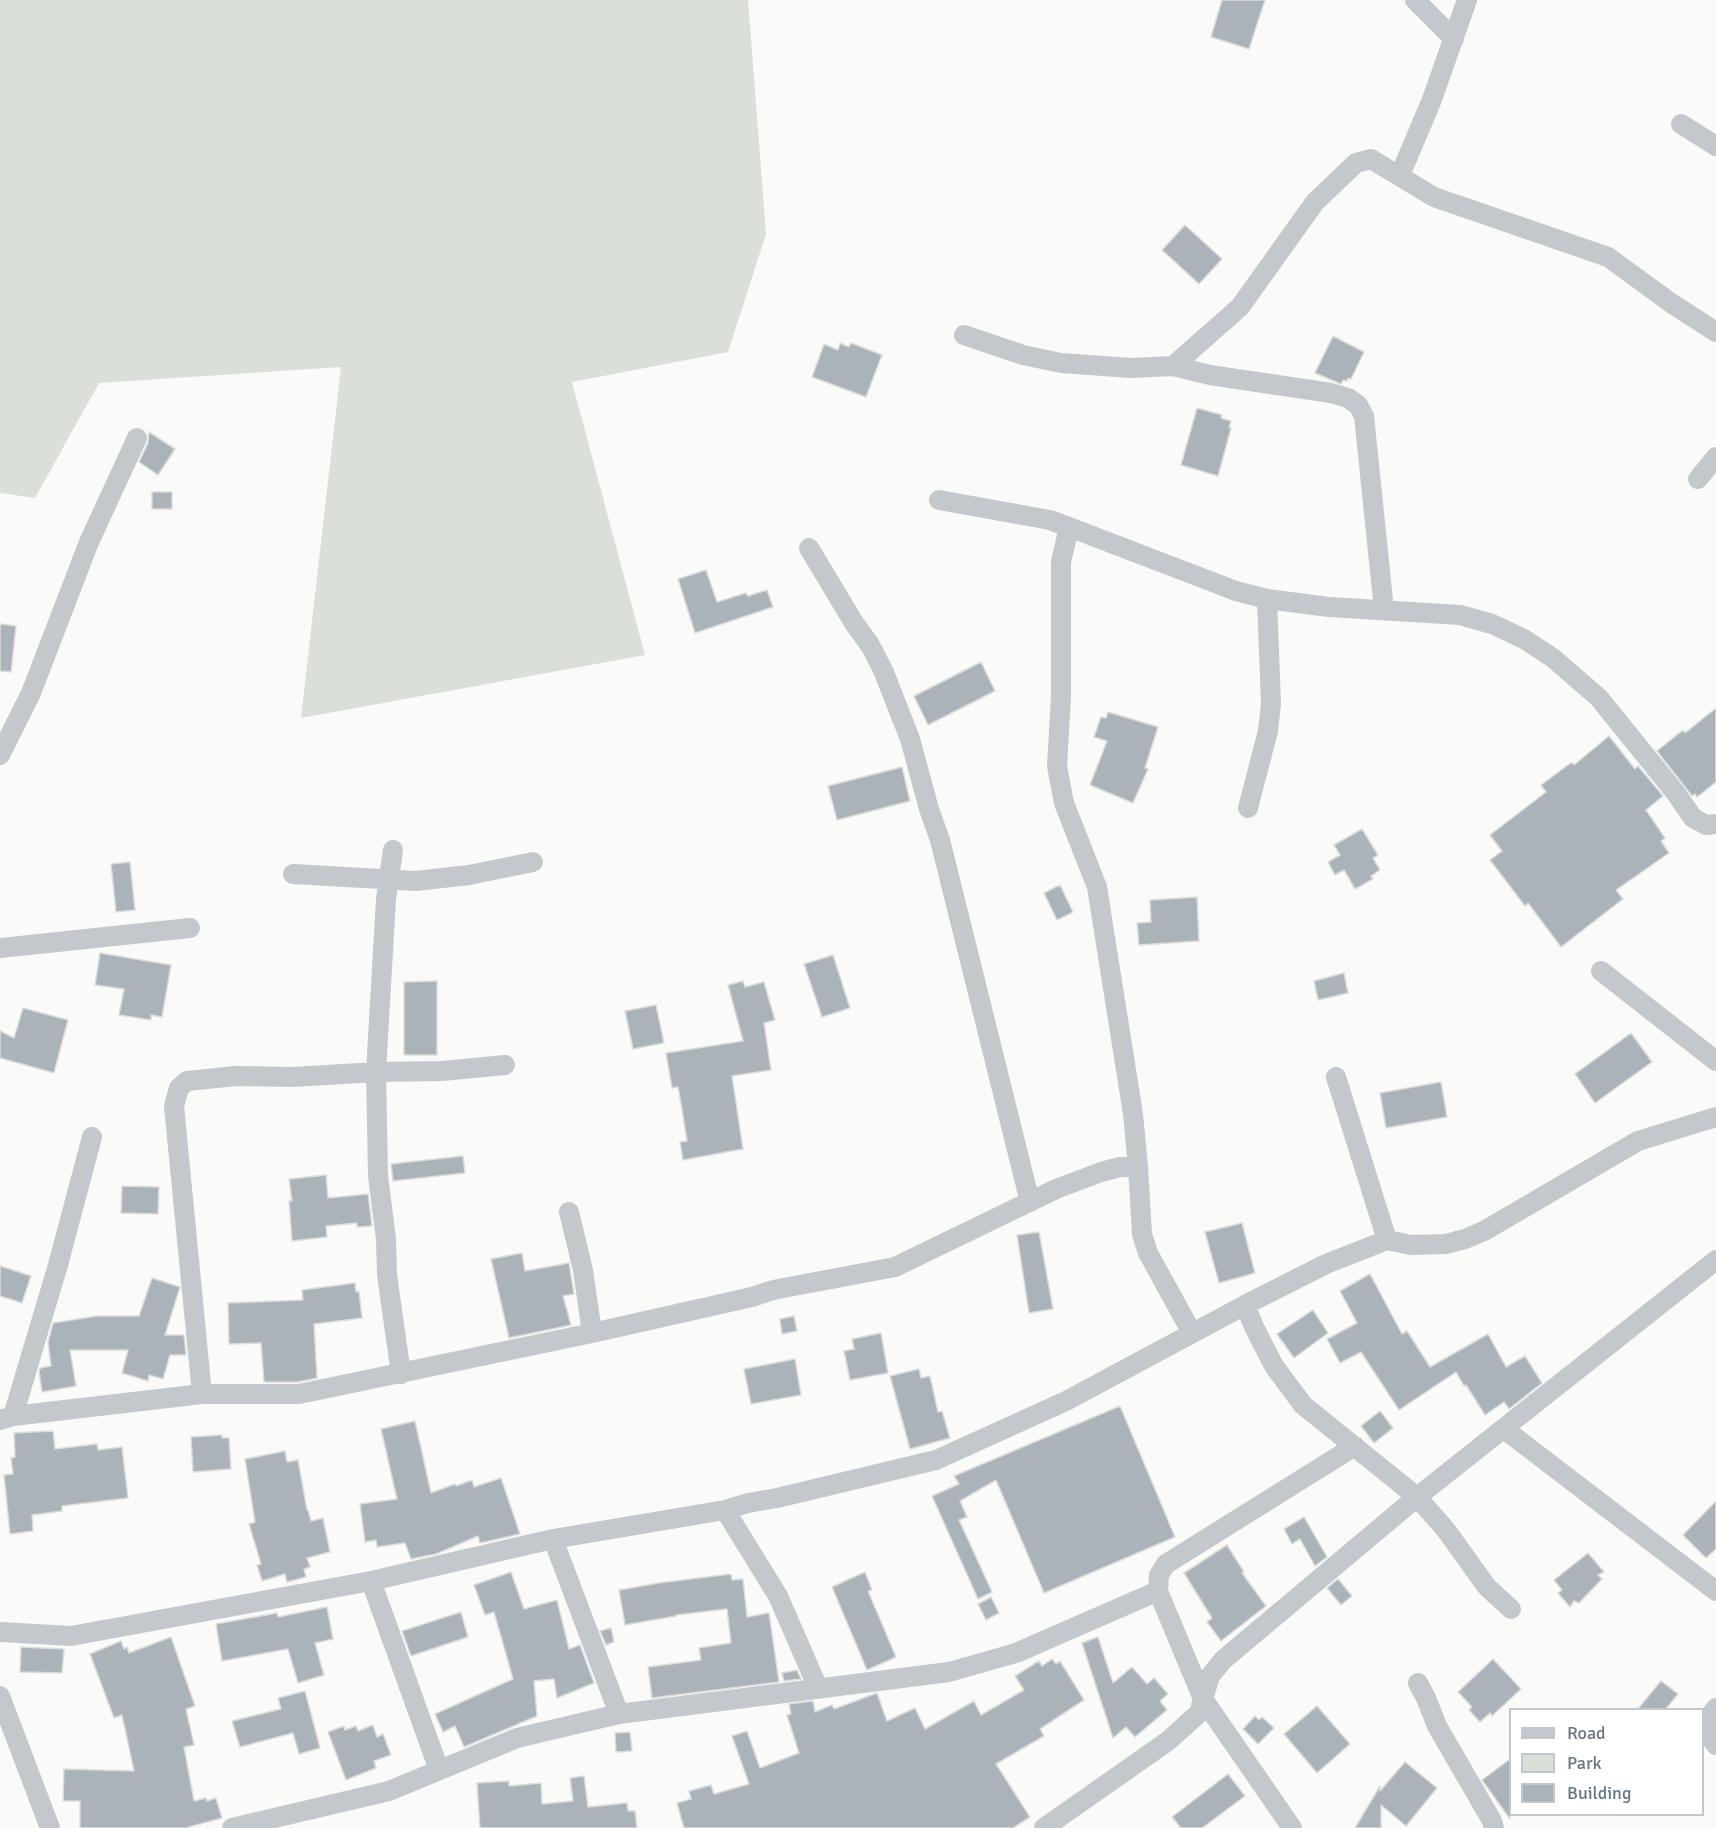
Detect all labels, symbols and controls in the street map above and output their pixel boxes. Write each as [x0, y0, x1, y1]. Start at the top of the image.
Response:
legend [1509, 1708, 1704, 1816]
text: Road [1567, 1722, 1606, 1744]
text: Park [1567, 1752, 1602, 1774]
text: Building [1567, 1782, 1631, 1804]

